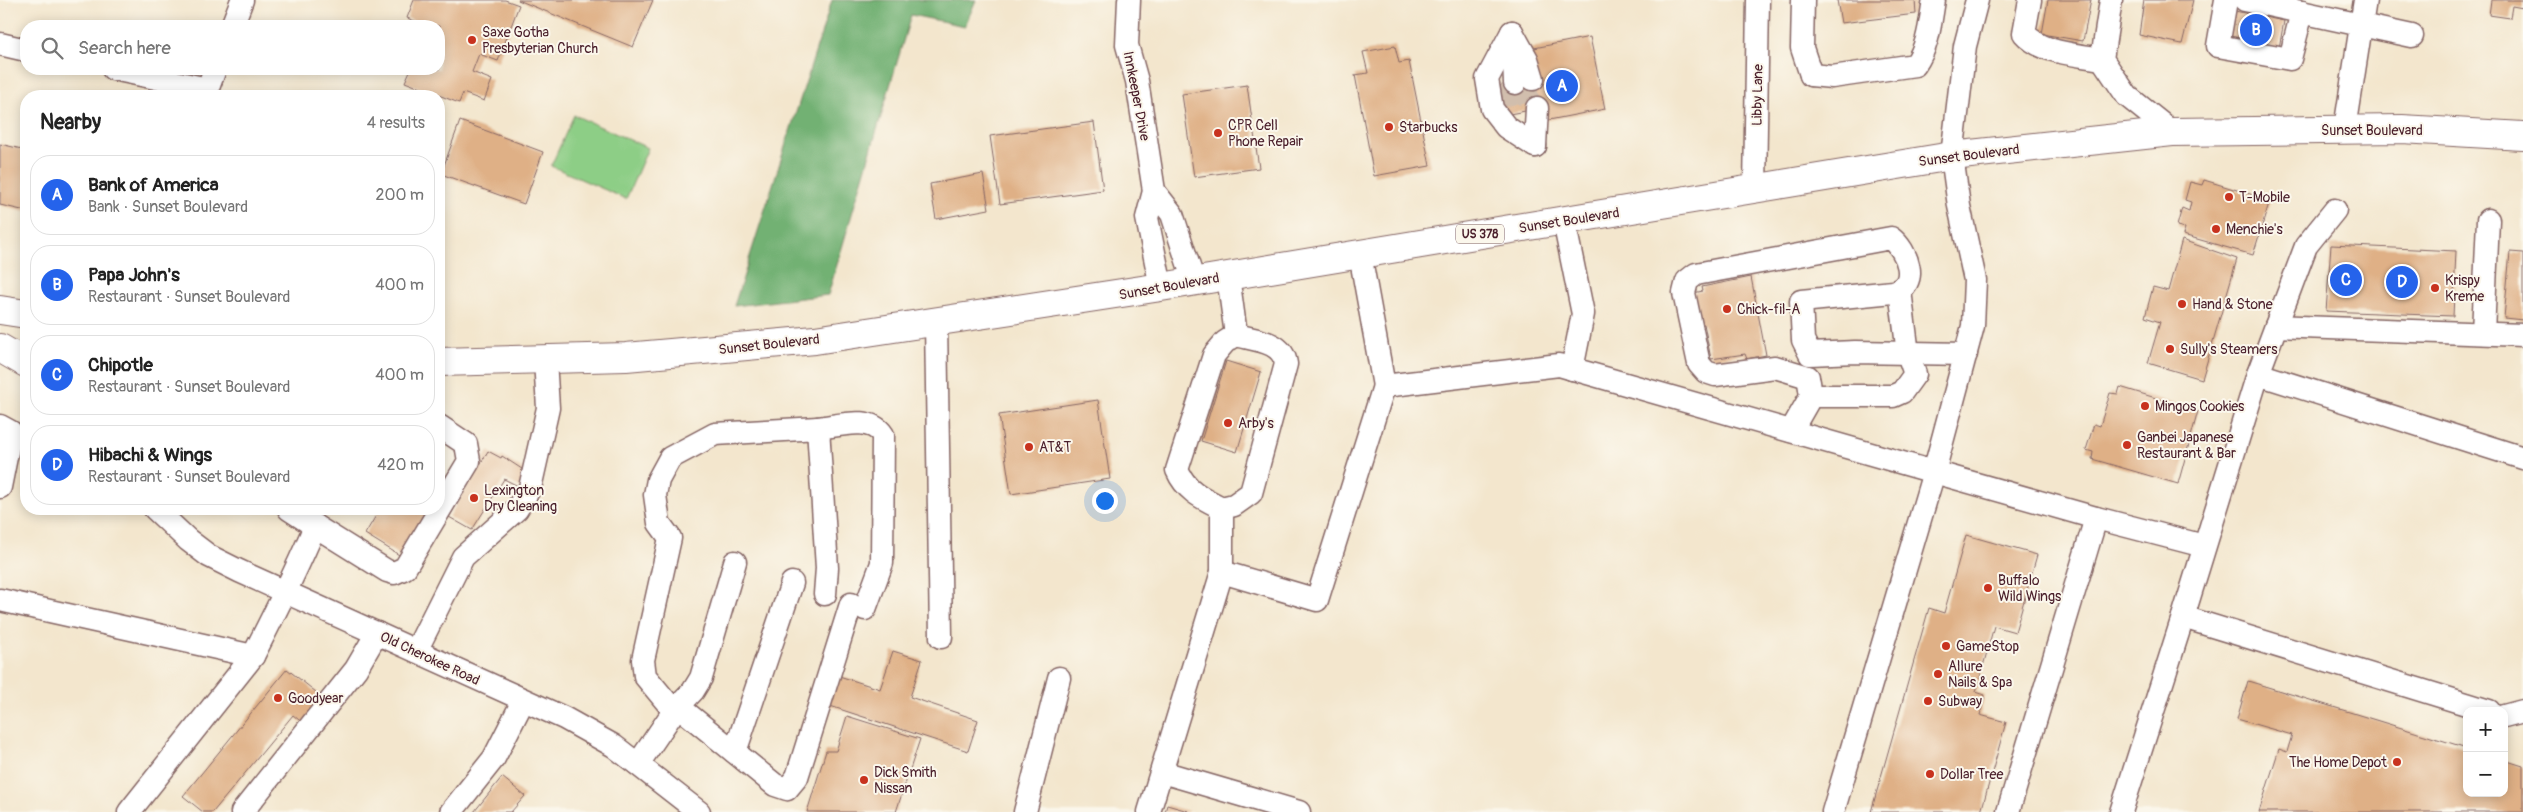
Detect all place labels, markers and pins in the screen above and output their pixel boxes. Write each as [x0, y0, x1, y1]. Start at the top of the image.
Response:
pin: B [2240, 11, 2272, 49]
place label: Saxe Gotha Presbyterian Church [482, 24, 598, 57]
marker: Saxe Gotha Presbyterian Church [466, 34, 478, 46]
pin: A [1546, 67, 1578, 105]
place label: CPR Cell Phone Repair [1228, 117, 1303, 150]
place label: Starbucks [1399, 119, 1458, 136]
marker: Starbucks [1383, 121, 1395, 133]
marker: CPR Cell Phone Repair [1212, 127, 1224, 139]
place label: T-Mobile [2239, 189, 2290, 206]
marker: T-Mobile [2223, 191, 2235, 203]
place label: Menchie's [2226, 221, 2284, 238]
marker: Menchie's [2210, 223, 2222, 235]
pin: C [2330, 261, 2362, 299]
pin: D [2386, 263, 2418, 301]
place label: Krispy Kreme [2445, 272, 2484, 305]
marker: Krispy Kreme [2429, 282, 2441, 294]
place label: Hand & Stone [2192, 296, 2273, 313]
marker: Hand & Stone [2176, 298, 2188, 310]
place label: Chick-fil-A [1737, 301, 1800, 318]
marker: Chick-fil-A [1721, 303, 1733, 315]
place label: Sully's Steamers [2180, 341, 2278, 358]
marker: Sully's Steamers [2164, 343, 2176, 355]
place label: Mingos Cookies [2155, 398, 2245, 415]
marker: Mingos Cookies [2139, 400, 2151, 412]
place label: Arby's [1238, 415, 1274, 432]
marker: Arby's [1222, 417, 1234, 429]
place label: Ganbei Japanese Restaurant & Bar [2137, 429, 2236, 462]
place label: AT&T [1039, 439, 1071, 456]
marker: Ganbei Japanese Restaurant & Bar [2121, 439, 2133, 451]
marker: AT&T [1023, 441, 1035, 453]
place label: Lexington Dry Cleaning [484, 482, 557, 515]
marker: Lexington Dry Cleaning [468, 492, 480, 504]
place label: Buffalo Wild Wings [1998, 572, 2062, 605]
marker: Buffalo Wild Wings [1982, 582, 1994, 594]
place label: GameStop [1956, 638, 2020, 655]
marker: GameStop [1940, 640, 1952, 652]
place label: Allure Nails & Spa [1948, 658, 2012, 691]
marker: Allure Nails & Spa [1932, 668, 1944, 680]
place label: Goodyear [288, 690, 343, 707]
marker: Goodyear [272, 692, 284, 704]
place label: Subway [1938, 693, 1982, 710]
marker: Subway [1922, 695, 1934, 707]
place label: The Home Depot [2289, 754, 2387, 771]
marker: The Home Depot [2391, 756, 2403, 768]
place label: Dick Smith Nissan [874, 764, 937, 797]
place label: Dollar Tree [1940, 766, 2003, 783]
marker: Dollar Tree [1924, 768, 1936, 780]
marker: Dick Smith Nissan [858, 774, 870, 786]

